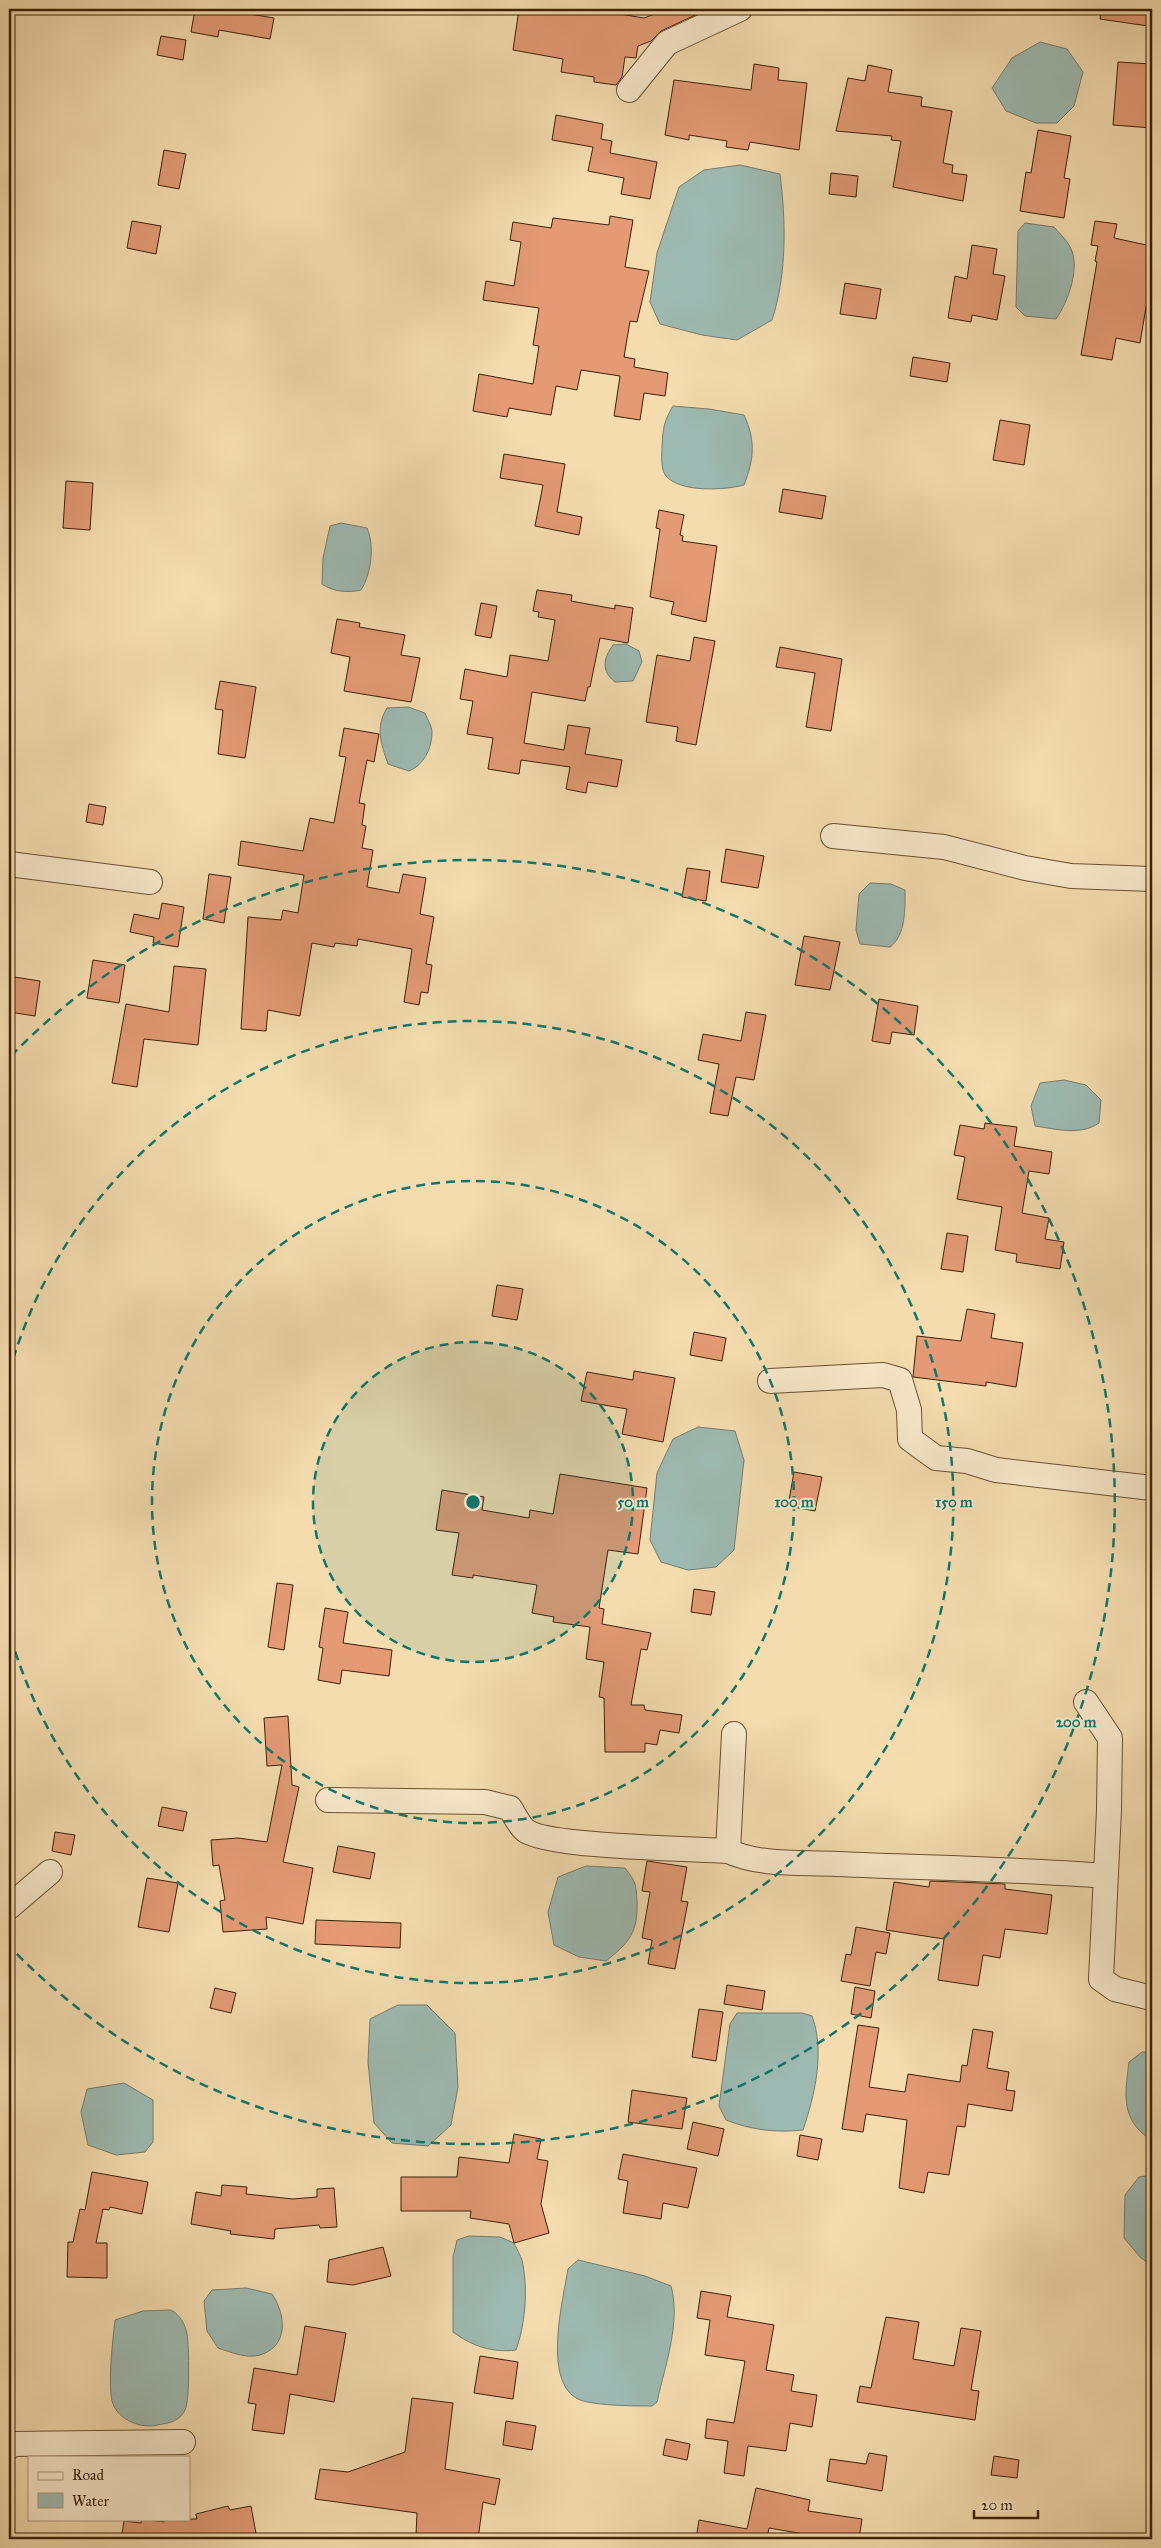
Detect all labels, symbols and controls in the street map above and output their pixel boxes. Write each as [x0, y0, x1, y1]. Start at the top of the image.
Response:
centre of rings [464, 1493, 482, 1511]
text: 50 m [617, 1493, 649, 1511]
text: 100 m [774, 1493, 814, 1511]
text: 150 m [935, 1493, 973, 1511]
text: 200 m [1056, 1713, 1097, 1731]
legend [28, 2456, 190, 2520]
text: Road [72, 2466, 104, 2484]
scale bar [974, 2488, 1037, 2520]
text: Water [72, 2492, 109, 2510]
text: 20 m [981, 2496, 1013, 2514]

